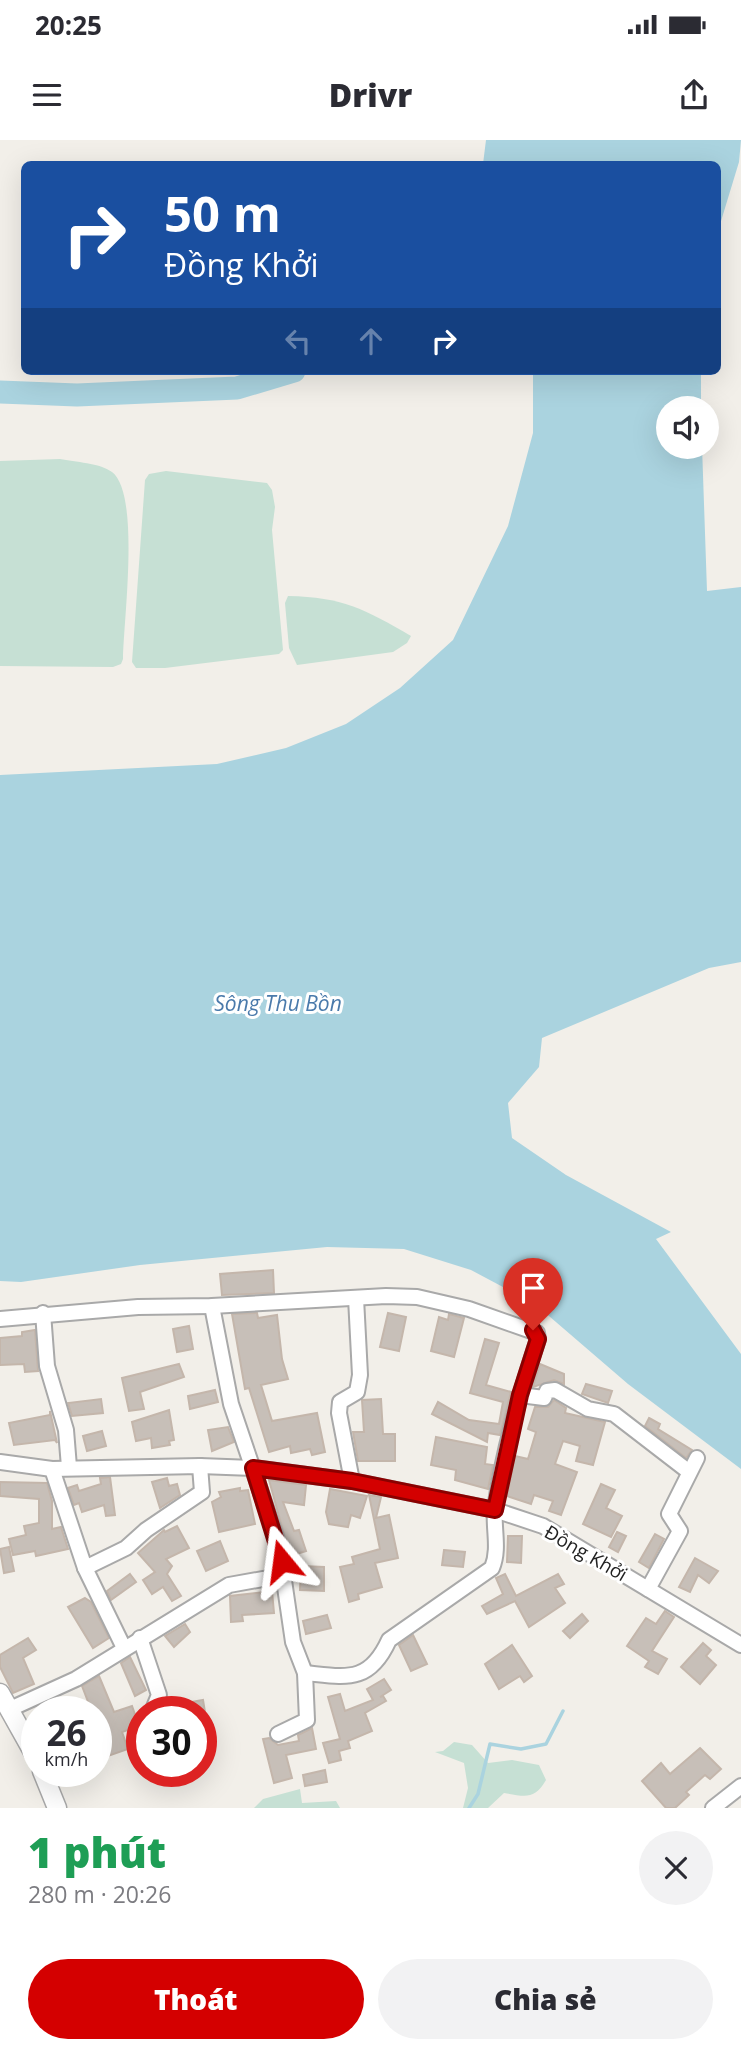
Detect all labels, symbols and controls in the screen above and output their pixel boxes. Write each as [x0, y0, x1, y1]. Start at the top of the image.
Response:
text: 20:25 [35, 7, 102, 43]
text: Drivr [329, 73, 412, 116]
icon: menu [28, 76, 66, 114]
icon: share [675, 76, 713, 114]
text: 50 m [164, 180, 281, 246]
icon: right [49, 189, 140, 280]
text: Đồng Khởi [164, 243, 319, 286]
icon: left [279, 322, 317, 360]
icon: ahead [352, 322, 390, 360]
icon: right [425, 322, 463, 360]
map controls [656, 396, 719, 459]
button: sound [656, 396, 719, 459]
water label: Sông Thu Bồn [214, 989, 342, 1017]
pin [503, 1258, 563, 1330]
icon: arrive [514, 1269, 552, 1307]
street label: Đồng Khởi [540, 1519, 632, 1587]
position arrow [245, 1524, 319, 1598]
speed limit sign: 30 [126, 1696, 217, 1787]
text: 26 [46, 1709, 87, 1756]
text: km/h [45, 1747, 88, 1771]
text: 1 phút [28, 1823, 166, 1880]
button: close [639, 1831, 713, 1905]
text: 280 m · 20:26 [28, 1878, 171, 1910]
button: Thoát [28, 1959, 364, 2039]
button: Chia sẻ [378, 1959, 713, 2039]

